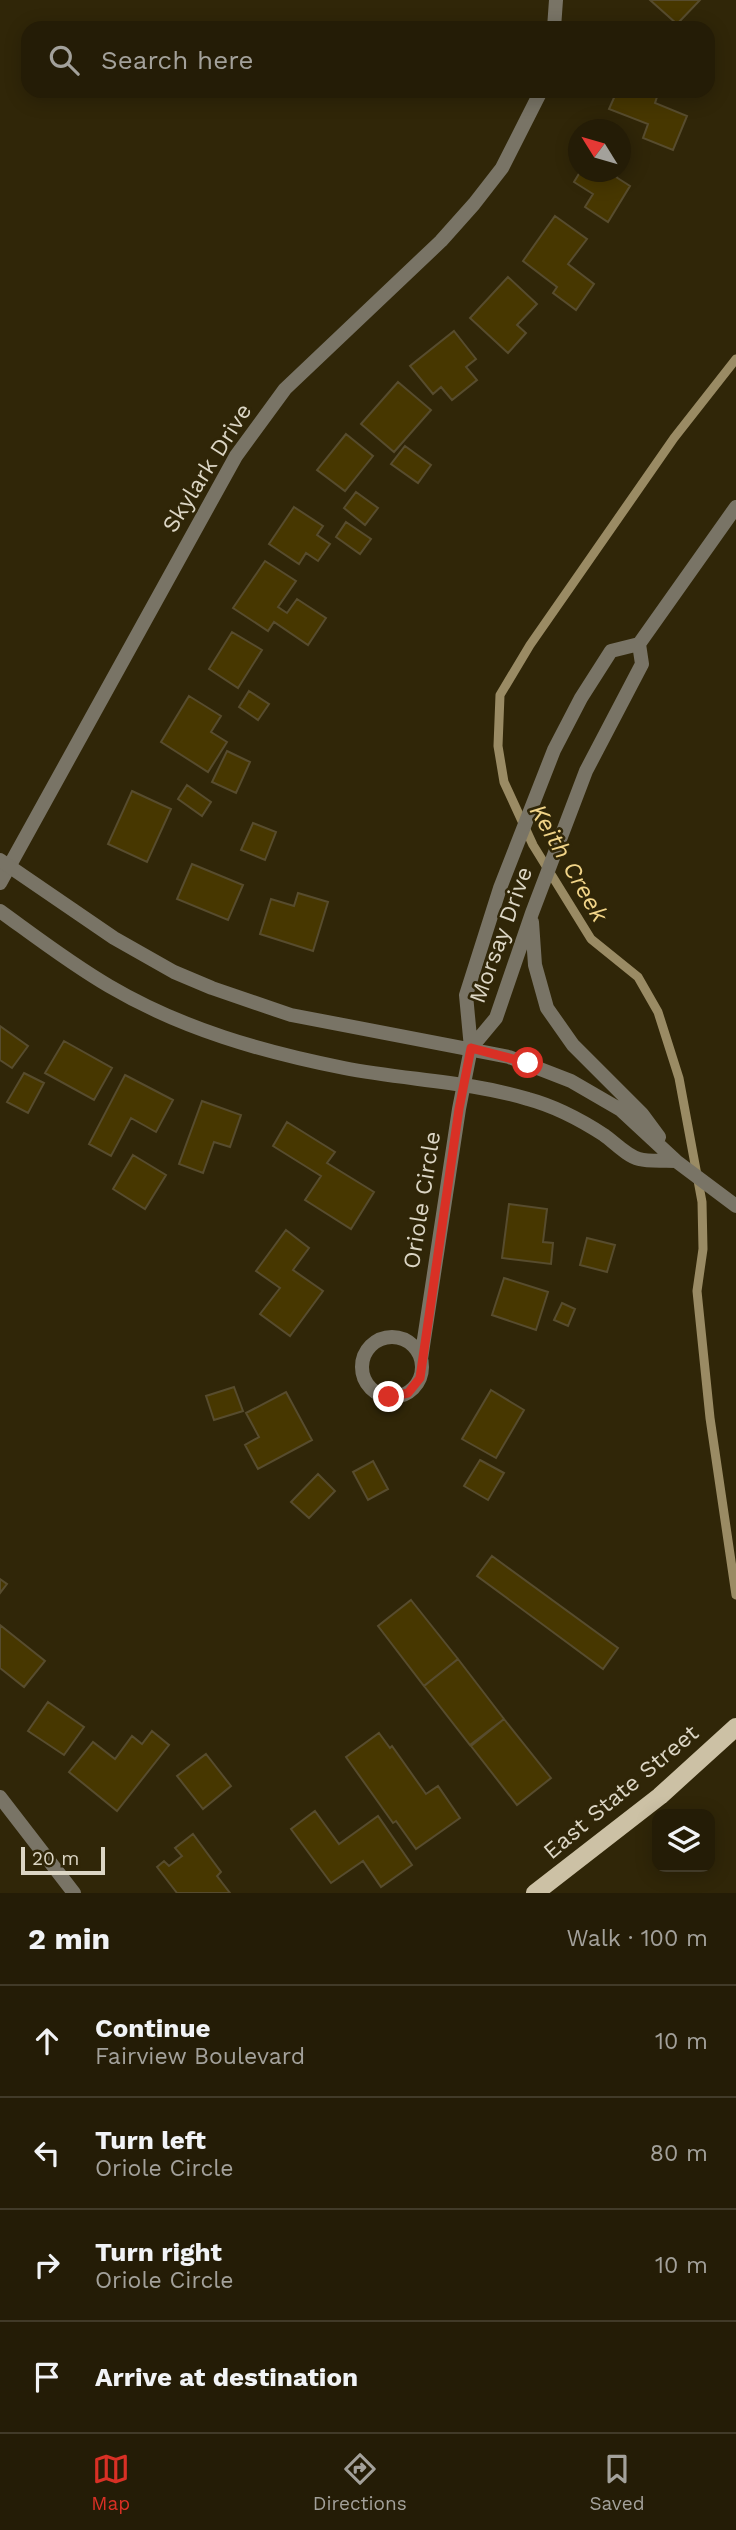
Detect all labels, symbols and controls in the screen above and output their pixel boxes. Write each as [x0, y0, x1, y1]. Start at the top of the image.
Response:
search box [21, 21, 715, 98]
icon: search [45, 41, 83, 79]
text: Search here [101, 45, 253, 75]
north arrow [568, 119, 631, 182]
street label: Skylark Drive [157, 399, 257, 537]
water label: Keith Creek [524, 799, 615, 928]
street label: Morsay Drive [464, 863, 538, 1007]
route start [512, 1047, 543, 1078]
street label: Oriole Circle [398, 1129, 446, 1271]
route end [373, 1381, 404, 1412]
street label: East State Street [538, 1719, 704, 1865]
map controls [652, 1809, 715, 1872]
button: layers [652, 1809, 715, 1872]
scale bar [21, 1844, 105, 1876]
text: 20 m [32, 1847, 79, 1870]
text: 2 min [28, 1921, 110, 1956]
text: Walk · 100 m [566, 1925, 708, 1952]
text: Continue [95, 2013, 211, 2043]
icon: ahead [28, 2022, 66, 2060]
text: 10 m [655, 2028, 708, 2055]
text: Fairview Boulevard [95, 2043, 305, 2070]
text: Turn left [95, 2125, 206, 2155]
icon: left [28, 2134, 66, 2172]
text: 80 m [650, 2140, 708, 2167]
text: Oriole Circle [95, 2155, 234, 2182]
text: Turn right [95, 2237, 222, 2267]
icon: right [28, 2246, 66, 2284]
text: 10 m [655, 2252, 708, 2279]
text: Oriole Circle [95, 2267, 234, 2294]
icon: arrive [28, 2358, 66, 2396]
text: Arrive at destination [95, 2362, 358, 2392]
tab: Map [91, 2450, 130, 2515]
tab: Directions [313, 2450, 407, 2515]
tab: Saved [589, 2450, 645, 2515]

